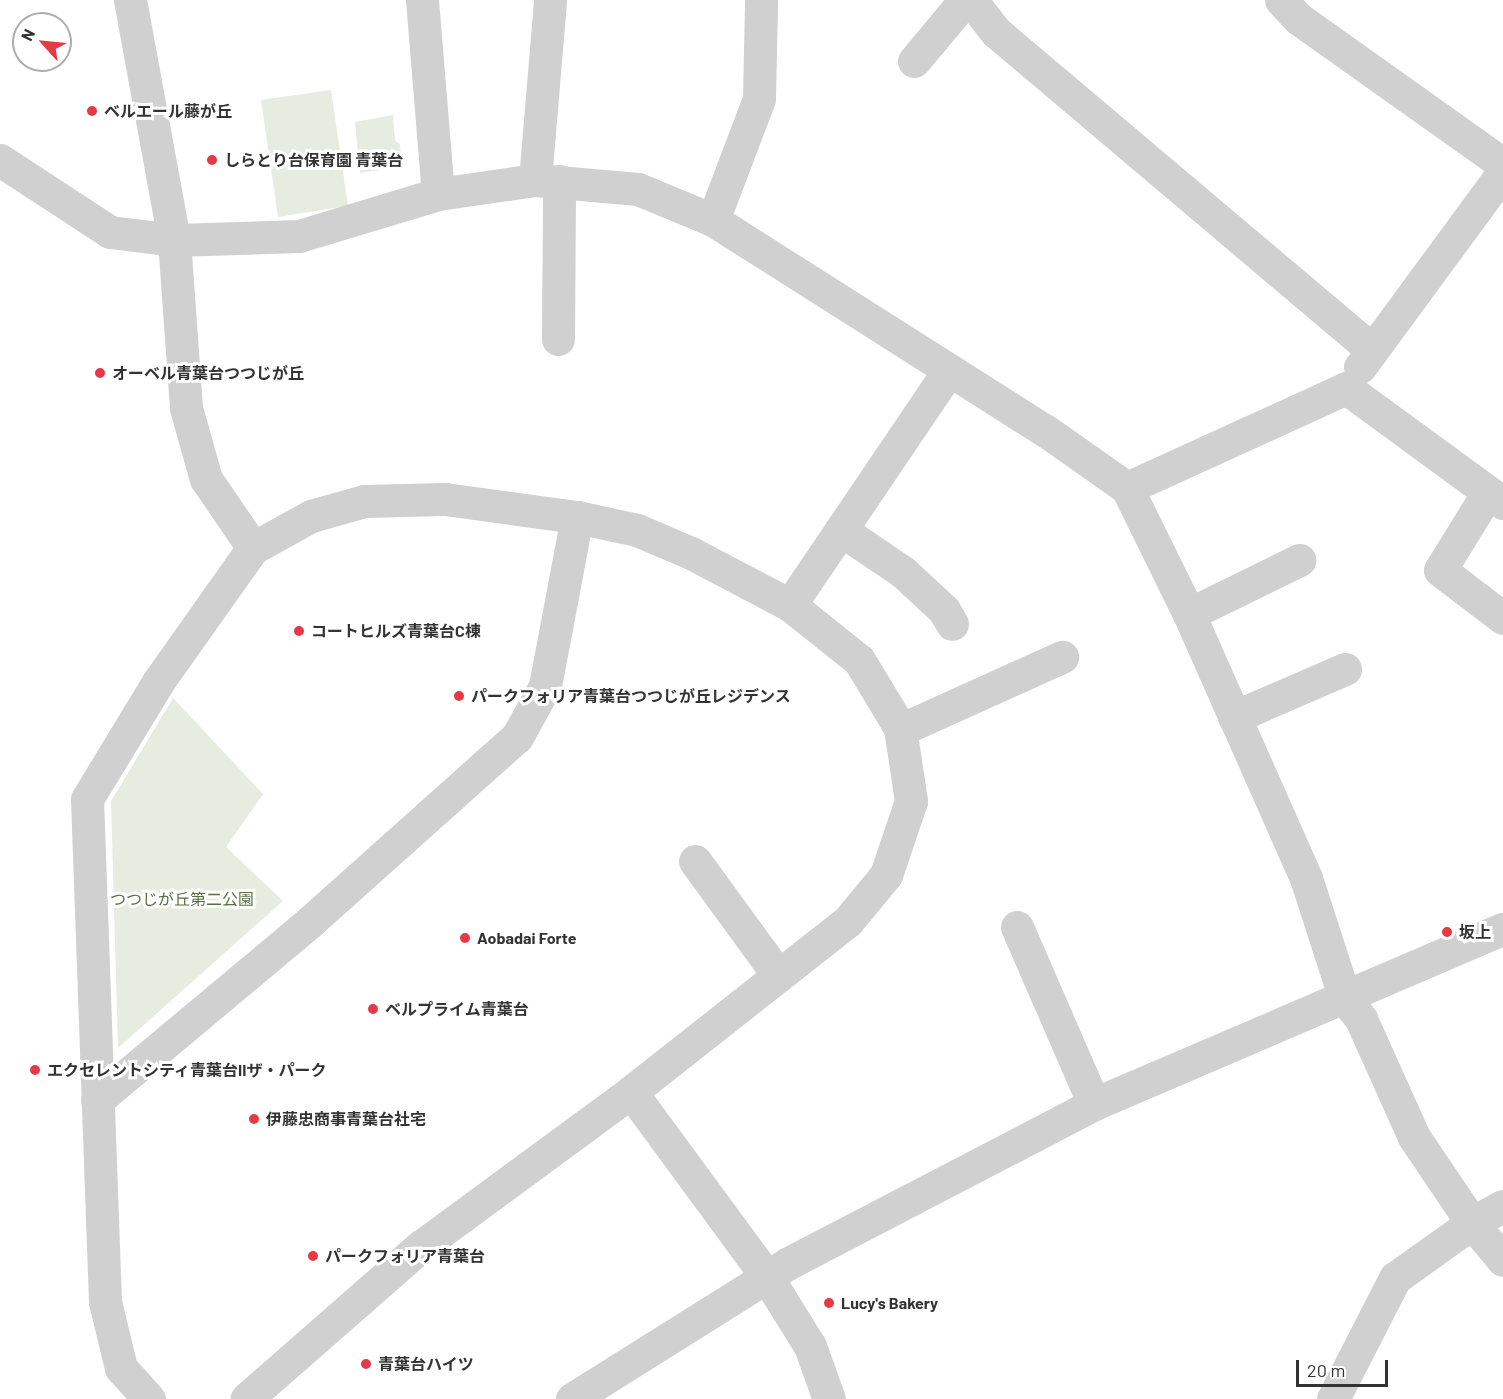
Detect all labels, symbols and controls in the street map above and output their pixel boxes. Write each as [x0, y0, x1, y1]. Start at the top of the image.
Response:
north arrow [12, 12, 72, 72]
text: N [16, 25, 38, 44]
place label: ベルエール藤が丘 [104, 101, 232, 121]
marker: ベルエール藤が丘 [85, 104, 99, 118]
place label: しらとり台保育園 青葉台 [224, 150, 403, 170]
marker: しらとり台保育園 青葉台 [205, 153, 219, 167]
place label: オーベル青葉台つつじが丘 [112, 363, 304, 383]
marker: オーベル青葉台つつじが丘 [93, 366, 107, 380]
place label: コートヒルズ青葉台C棟 [311, 621, 481, 641]
marker: コートヒルズ青葉台C棟 [292, 624, 306, 638]
place label: パークフォリア青葉台つつじが丘レジデンス [471, 686, 791, 706]
marker: パークフォリア青葉台つつじが丘レジデンス [452, 689, 466, 703]
park label: つつじが丘第二公園 [110, 889, 254, 909]
place label: 坂上 [1459, 922, 1491, 942]
marker: 坂上 [1440, 925, 1454, 939]
place label: Aobadai Forte [477, 928, 577, 948]
marker: Aobadai Forte [458, 931, 472, 945]
place label: ベルプライム青葉台 [385, 999, 529, 1019]
marker: ベルプライム青葉台 [366, 1002, 380, 1016]
place label: エクセレントシティ青葉台IIザ・パーク [47, 1060, 327, 1080]
marker: エクセレントシティ青葉台IIザ・パーク [28, 1063, 42, 1077]
place label: 伊藤忠商事青葉台社宅 [266, 1109, 426, 1129]
marker: 伊藤忠商事青葉台社宅 [247, 1112, 261, 1126]
place label: パークフォリア青葉台 [325, 1246, 485, 1266]
marker: パークフォリア青葉台 [306, 1249, 320, 1263]
place label: Lucy's Bakery [841, 1293, 938, 1313]
marker: Lucy's Bakery [822, 1296, 836, 1310]
scale bar [1299, 1348, 1390, 1386]
place label: 青葉台ハイツ [378, 1354, 474, 1374]
marker: 青葉台ハイツ [359, 1357, 373, 1371]
text: 20 m [1307, 1359, 1345, 1381]

